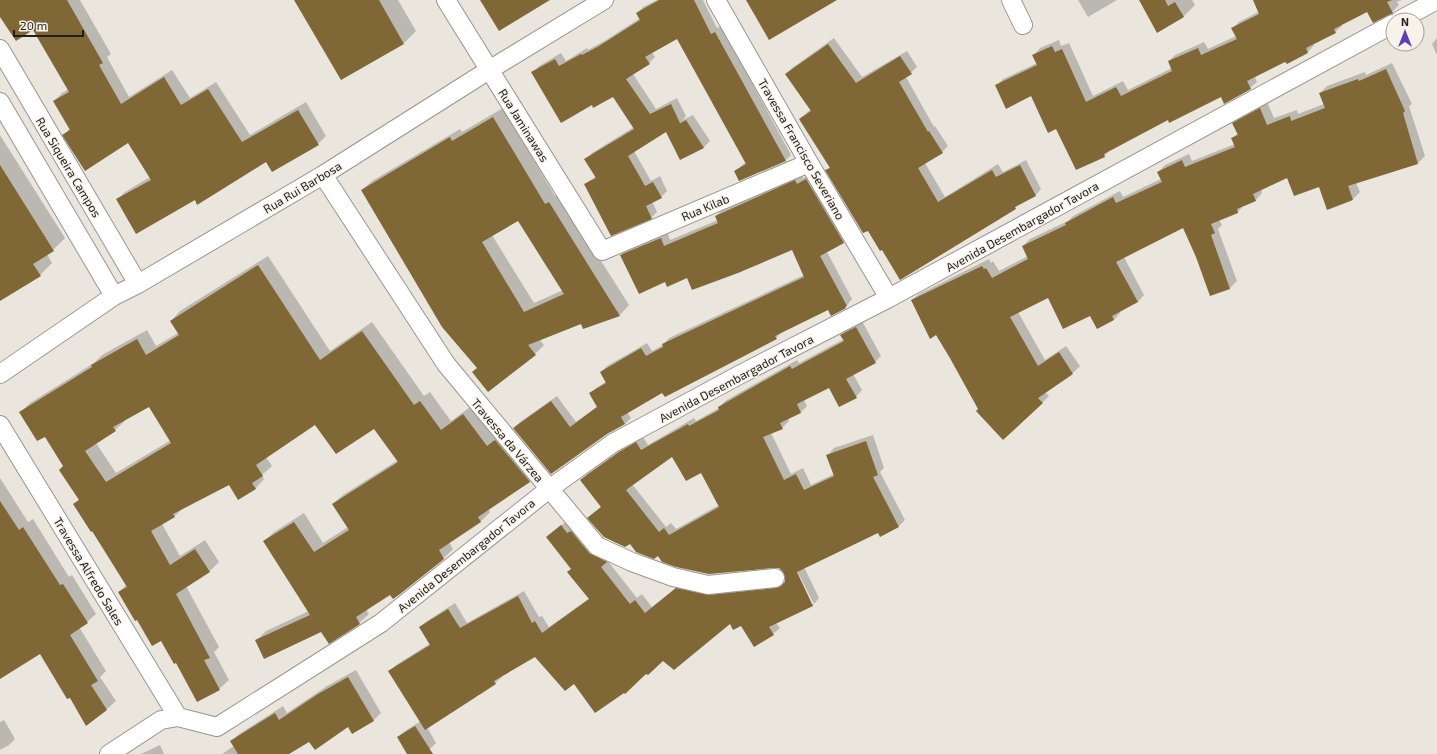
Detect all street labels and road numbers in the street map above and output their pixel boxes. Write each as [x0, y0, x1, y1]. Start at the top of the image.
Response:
street label: Travessa Francisco Severiano [756, 76, 848, 222]
street label: Rua Jaminawas [496, 86, 552, 164]
street label: Rua Siqueira Campos [34, 114, 104, 220]
street label: Rua Rui Barbosa [260, 158, 344, 216]
street label: Avenida Desembargador Tavora [943, 178, 1101, 274]
street label: Rua Kilab [679, 191, 731, 223]
street label: Avenida Desembargador Tavora [657, 331, 815, 425]
street label: Travessa da Várzea [469, 395, 547, 485]
street label: Avenida Desembargador Tavora [395, 495, 537, 615]
street label: Travessa Alfredo Sales [51, 514, 127, 628]

